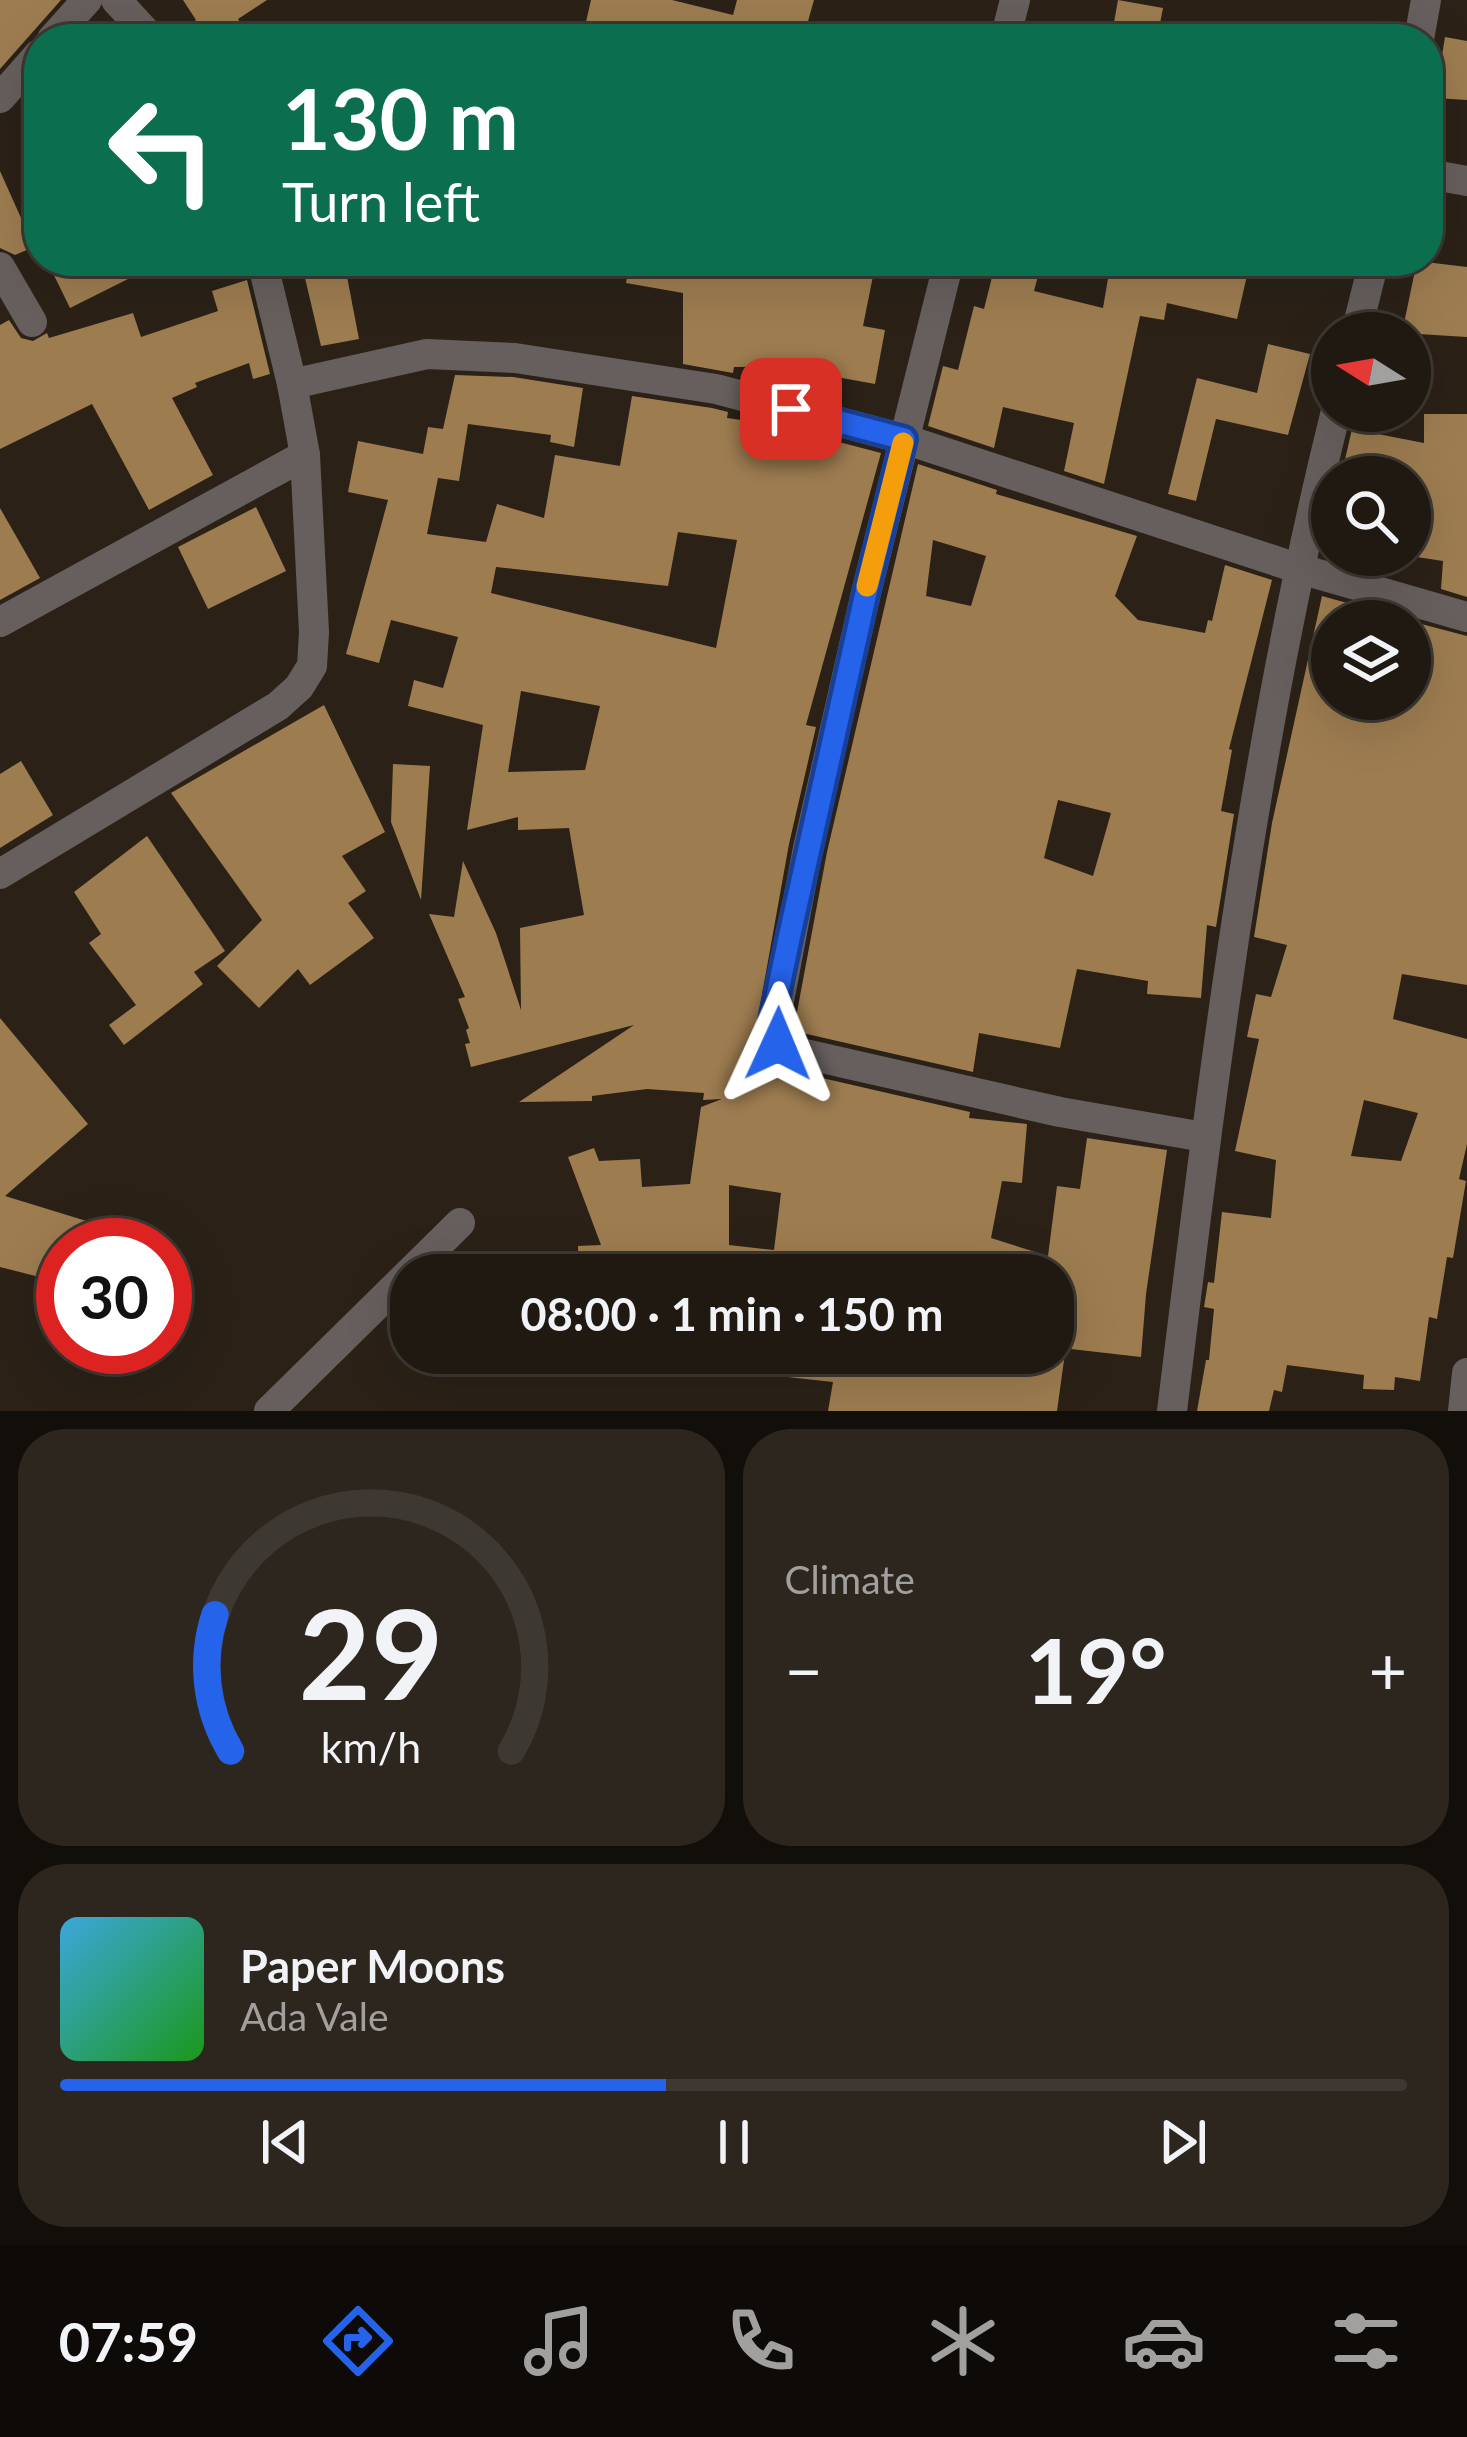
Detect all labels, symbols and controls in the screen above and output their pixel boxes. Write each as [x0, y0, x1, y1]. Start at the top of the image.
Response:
text: 130 m [282, 67, 519, 168]
icon: left [84, 72, 240, 228]
text: Turn left [282, 169, 480, 234]
north arrow [1311, 312, 1431, 432]
map controls [1311, 312, 1431, 720]
pin [740, 358, 842, 460]
icon: arrive [758, 376, 824, 442]
button: search [1311, 456, 1431, 576]
button: layers [1311, 600, 1431, 720]
position arrow [715, 981, 841, 1107]
speed limit sign: 30 [36, 1218, 192, 1374]
text: 08:00 · 1 min · 150 m [521, 1287, 943, 1341]
text: Climate [785, 1556, 915, 1602]
text: 29 [299, 1577, 444, 1727]
text: 19° [1025, 1615, 1167, 1723]
text: − [785, 1630, 823, 1709]
text: + [1369, 1630, 1407, 1709]
text: km/h [321, 1720, 421, 1771]
text: Paper Moons [240, 1939, 505, 1993]
text: Ada Vale [240, 1993, 389, 2039]
icon: previous [252, 2109, 318, 2175]
icon: pause [701, 2109, 767, 2175]
icon: next [1150, 2109, 1216, 2175]
icon: directions [316, 2299, 400, 2383]
icon: music [517, 2299, 601, 2383]
icon: phone [719, 2299, 803, 2383]
icon: climate [921, 2299, 1005, 2383]
icon: car [1122, 2299, 1206, 2383]
icon: filters [1324, 2299, 1408, 2383]
text: 07:59 [59, 2309, 198, 2374]

